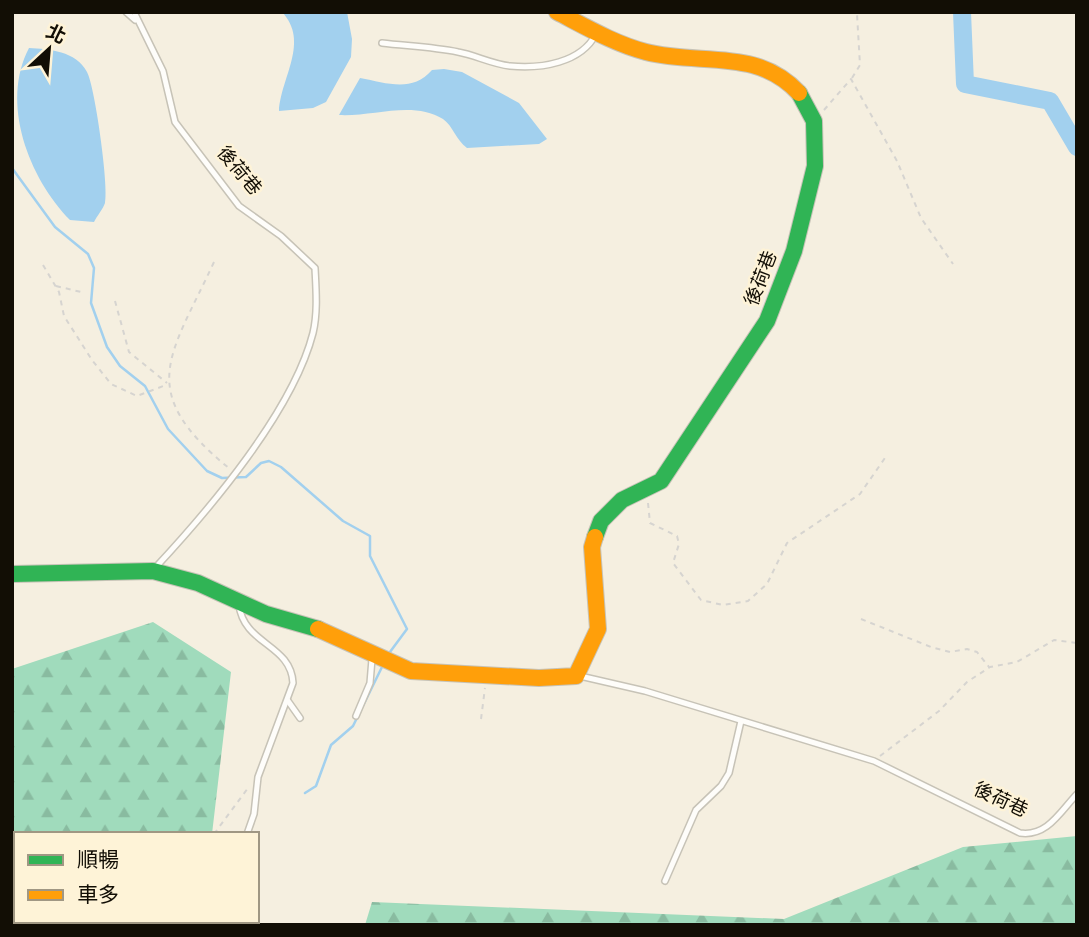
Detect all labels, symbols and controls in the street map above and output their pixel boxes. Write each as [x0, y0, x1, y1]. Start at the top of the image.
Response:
north arrow [14, 14, 84, 84]
text: 北 [43, 20, 70, 48]
street label: 後荷巷 [213, 141, 267, 199]
street label: 後荷巷 [740, 247, 780, 309]
street label: 後荷巷 [971, 777, 1031, 821]
legend [14, 832, 259, 923]
text: 順暢 [77, 848, 119, 872]
text: 車多 [77, 883, 119, 907]

